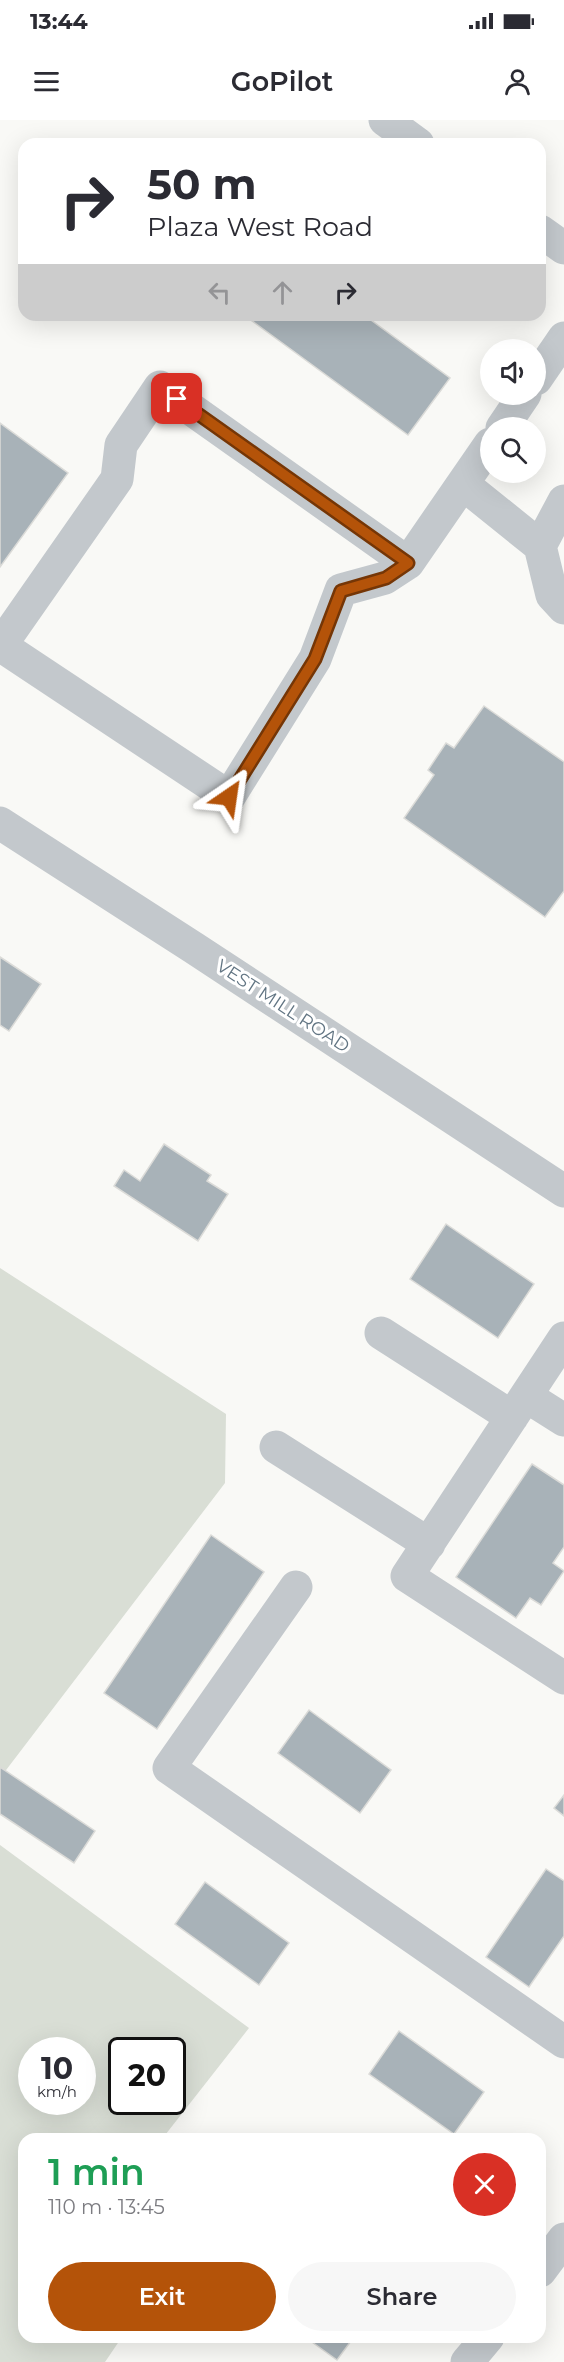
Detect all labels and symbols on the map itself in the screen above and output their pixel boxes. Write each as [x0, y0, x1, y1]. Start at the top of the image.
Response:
pin [151, 373, 202, 424]
position arrow [197, 765, 261, 829]
street label: VEST MILL ROAD [212, 955, 354, 1057]
speed limit sign: 20 [108, 2037, 186, 2115]

